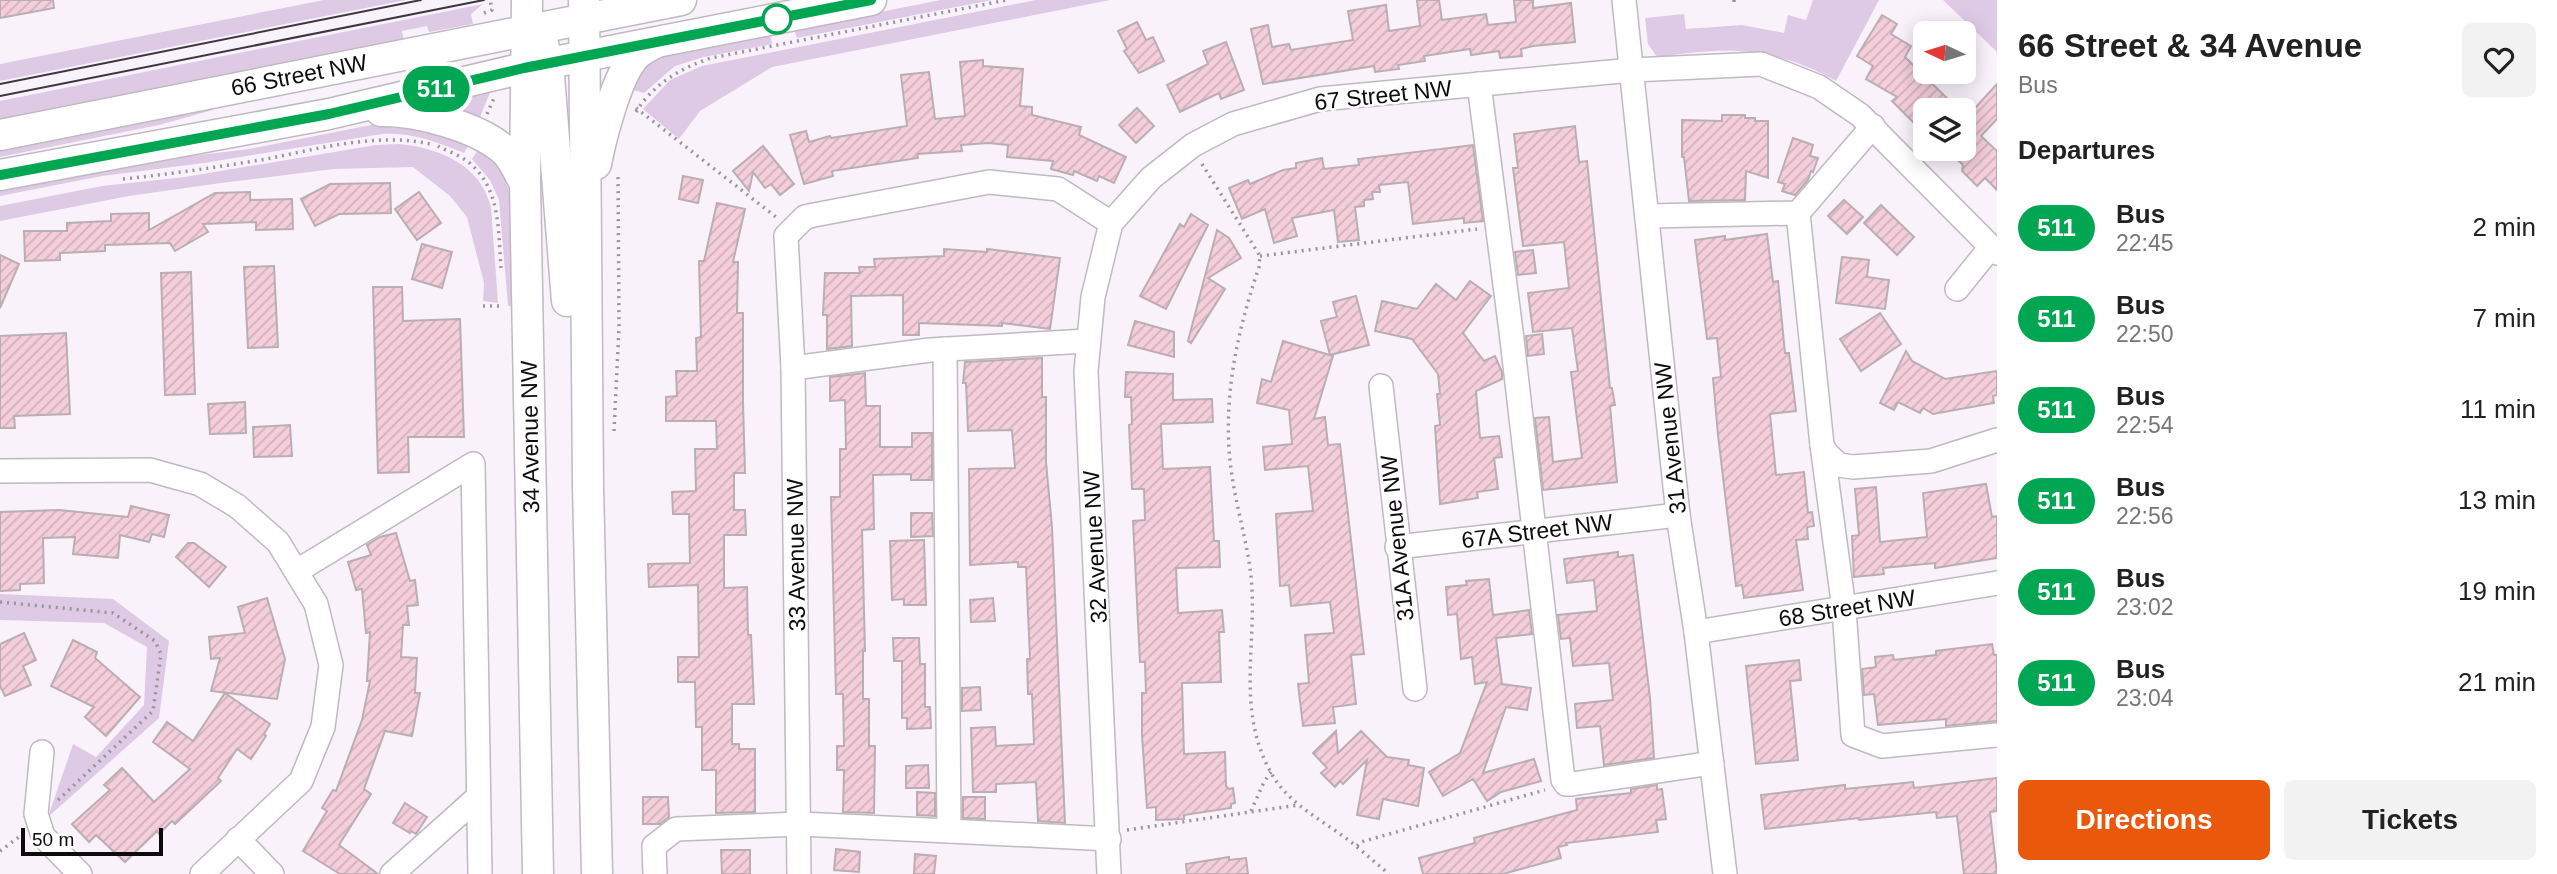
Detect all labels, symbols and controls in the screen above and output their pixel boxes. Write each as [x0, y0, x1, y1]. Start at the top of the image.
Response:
unlabelled marker [762, 4, 792, 34]
north arrow [1913, 21, 1976, 84]
map controls [1913, 21, 1976, 161]
button: heart [2462, 23, 2536, 97]
text: 66 Street & 34 Avenue [2018, 27, 2362, 64]
street label: 66 Street NW [229, 49, 370, 101]
line badge: 511 [396, 66, 476, 112]
text: Bus [2018, 72, 2058, 98]
text: 511 [417, 75, 455, 102]
street label: 67 Street NW [1313, 75, 1453, 115]
button: layers [1913, 98, 1976, 161]
text: Departures [2018, 135, 2155, 165]
text: Bus [2116, 199, 2165, 229]
text: 2 min [2472, 212, 2536, 242]
text: 511 [2037, 214, 2076, 241]
text: 22:45 [2116, 230, 2174, 256]
text: Bus [2116, 290, 2165, 320]
text: 7 min [2472, 303, 2536, 333]
text: 511 [2037, 305, 2076, 332]
text: 22:50 [2116, 321, 2174, 347]
street label: 34 Avenue NW [516, 360, 544, 514]
street label: 31 Avenue NW [1649, 360, 1691, 515]
text: Bus [2116, 381, 2165, 411]
text: 11 min [2460, 394, 2536, 424]
text: 511 [2037, 396, 2076, 423]
text: 22:54 [2116, 412, 2174, 438]
street label: 31A Avenue NW [1375, 453, 1419, 622]
street label: 32 Avenue NW [1078, 470, 1112, 624]
text: Bus [2116, 472, 2165, 502]
street label: 33 Avenue NW [782, 478, 810, 632]
text: 13 min [2458, 485, 2536, 515]
text: 511 [2037, 487, 2076, 514]
text: 22:56 [2116, 503, 2174, 529]
street label: 67A Street NW [1460, 509, 1614, 553]
text: Bus [2116, 563, 2165, 593]
text: 19 min [2458, 576, 2536, 606]
text: 511 [2037, 578, 2076, 605]
street label: 68 Street NW [1777, 584, 1917, 632]
text: 23:02 [2116, 594, 2174, 620]
text: Bus [2116, 654, 2165, 684]
text: 21 min [2458, 667, 2536, 697]
text: 511 [2037, 669, 2076, 696]
text: 23:04 [2116, 685, 2174, 711]
button: Directions [2018, 780, 2270, 860]
button: Tickets [2284, 780, 2536, 860]
scale bar [21, 825, 163, 857]
text: 50 m [32, 829, 74, 850]

